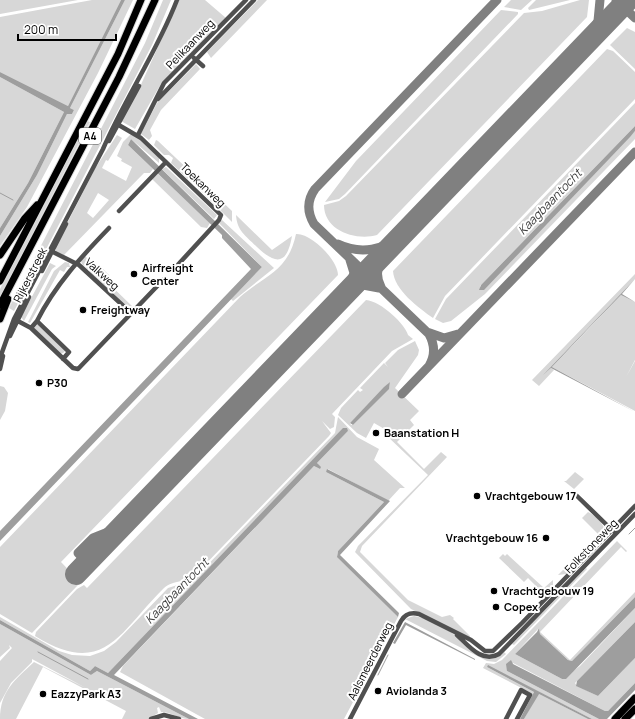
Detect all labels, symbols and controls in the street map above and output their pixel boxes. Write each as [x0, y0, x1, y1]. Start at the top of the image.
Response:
scale bar [18, 16, 116, 42]
street label: Pelikaanweg [162, 16, 217, 72]
text: 200 m [24, 21, 58, 38]
road number: A4 [79, 128, 101, 144]
street label: Toekanweg [177, 159, 229, 210]
water label: Kaagbaantocht [514, 164, 586, 238]
street label: Rijkerstreek [9, 244, 50, 305]
street label: Valkweg [82, 254, 123, 293]
place label: Airfreight Center [142, 260, 194, 288]
marker: Airfreight Center [129, 269, 139, 279]
place label: Freightway [91, 302, 151, 317]
marker: Freightway [78, 305, 88, 315]
place label: P30 [47, 375, 68, 390]
marker: P30 [34, 378, 44, 388]
place label: Baanstation H [384, 425, 459, 440]
marker: Baanstation H [371, 428, 381, 438]
place label: Vrachtgebouw 17 [485, 488, 576, 503]
marker: Vrachtgebouw 17 [472, 491, 482, 501]
street label: Folkstoneweg [561, 515, 620, 576]
place label: Vrachtgebouw 16 [446, 530, 538, 545]
marker: Vrachtgebouw 16 [541, 533, 551, 543]
water label: Kaagbaantocht [141, 553, 213, 627]
place label: Vrachtgebouw 19 [502, 583, 594, 598]
marker: Vrachtgebouw 19 [489, 586, 499, 596]
place label: Copex [504, 599, 538, 614]
marker: Copex [491, 602, 501, 612]
street label: Aalsmeerderweg [343, 619, 396, 702]
place label: Aviolanda 3 [386, 683, 447, 698]
place label: EazzyPark A3 [51, 686, 121, 701]
marker: Aviolanda 3 [373, 686, 383, 696]
marker: EazzyPark A3 [38, 689, 48, 699]

